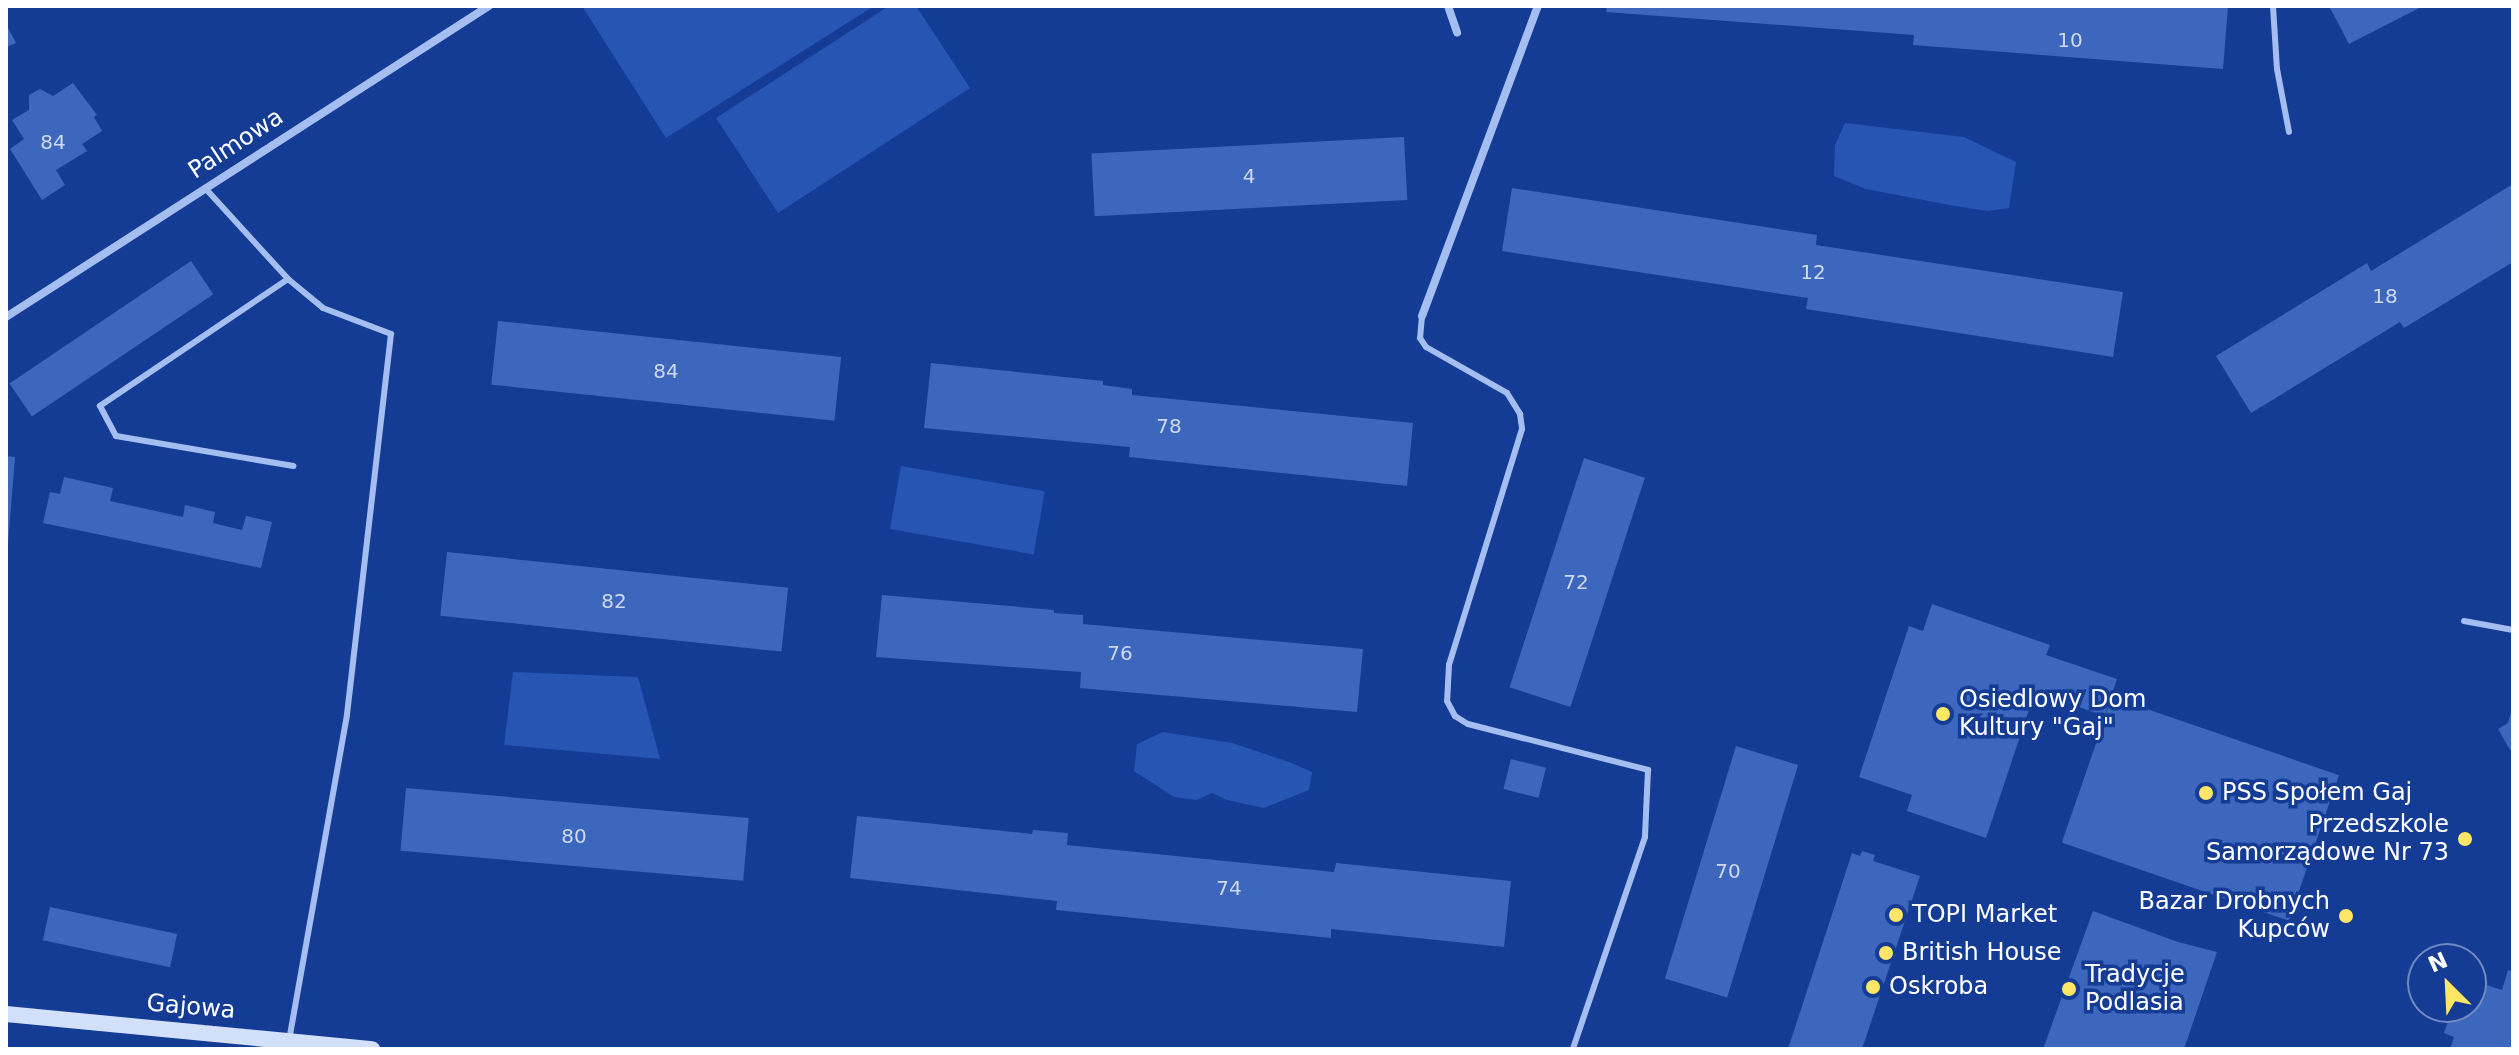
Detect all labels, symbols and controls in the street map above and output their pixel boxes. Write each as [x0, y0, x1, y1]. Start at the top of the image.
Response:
house number: 10 [2057, 28, 2083, 52]
street label: Palmowa [183, 103, 289, 185]
house number: 84 [40, 130, 66, 154]
house number: 4 [1243, 164, 1255, 188]
house number: 12 [1800, 260, 1826, 284]
house number: 18 [2372, 284, 2398, 308]
house number: 84 [653, 359, 679, 383]
house number: 78 [1156, 414, 1182, 438]
house number: 72 [1563, 570, 1589, 594]
house number: 82 [601, 589, 627, 613]
house number: 76 [1107, 641, 1133, 665]
place label: Osiedlowy Dom Kultury "Gaj" [1959, 686, 2146, 742]
marker: Osiedlowy Dom Kultury "Gaj" [1934, 705, 1952, 723]
place label: PSS Społem Gaj [2222, 779, 2412, 807]
marker: PSS Społem Gaj [2197, 784, 2215, 802]
place label: Przedszkole Samorządowe Nr 73 [2206, 811, 2449, 867]
house number: 80 [561, 824, 587, 848]
marker: Przedszkole Samorządowe Nr 73 [2456, 830, 2474, 848]
house number: 70 [1715, 859, 1741, 883]
house number: 74 [1216, 876, 1242, 900]
place label: Bazar Drobnych Kupców [2138, 888, 2330, 944]
place label: TOPI Market [1912, 901, 2057, 929]
marker: TOPI Market [1887, 906, 1905, 924]
marker: Bazar Drobnych Kupców [2337, 907, 2355, 925]
place label: British House [1902, 939, 2062, 967]
north arrow [2407, 943, 2487, 1023]
marker: British House [1877, 944, 1895, 962]
text: N [2424, 947, 2451, 978]
place label: Tradycje Podlasia [2085, 961, 2185, 1017]
place label: Oskroba [1889, 973, 1988, 1001]
marker: Oskroba [1864, 978, 1882, 996]
marker: Tradycje Podlasia [2060, 980, 2078, 998]
street label: Gajowa [145, 989, 237, 1025]

